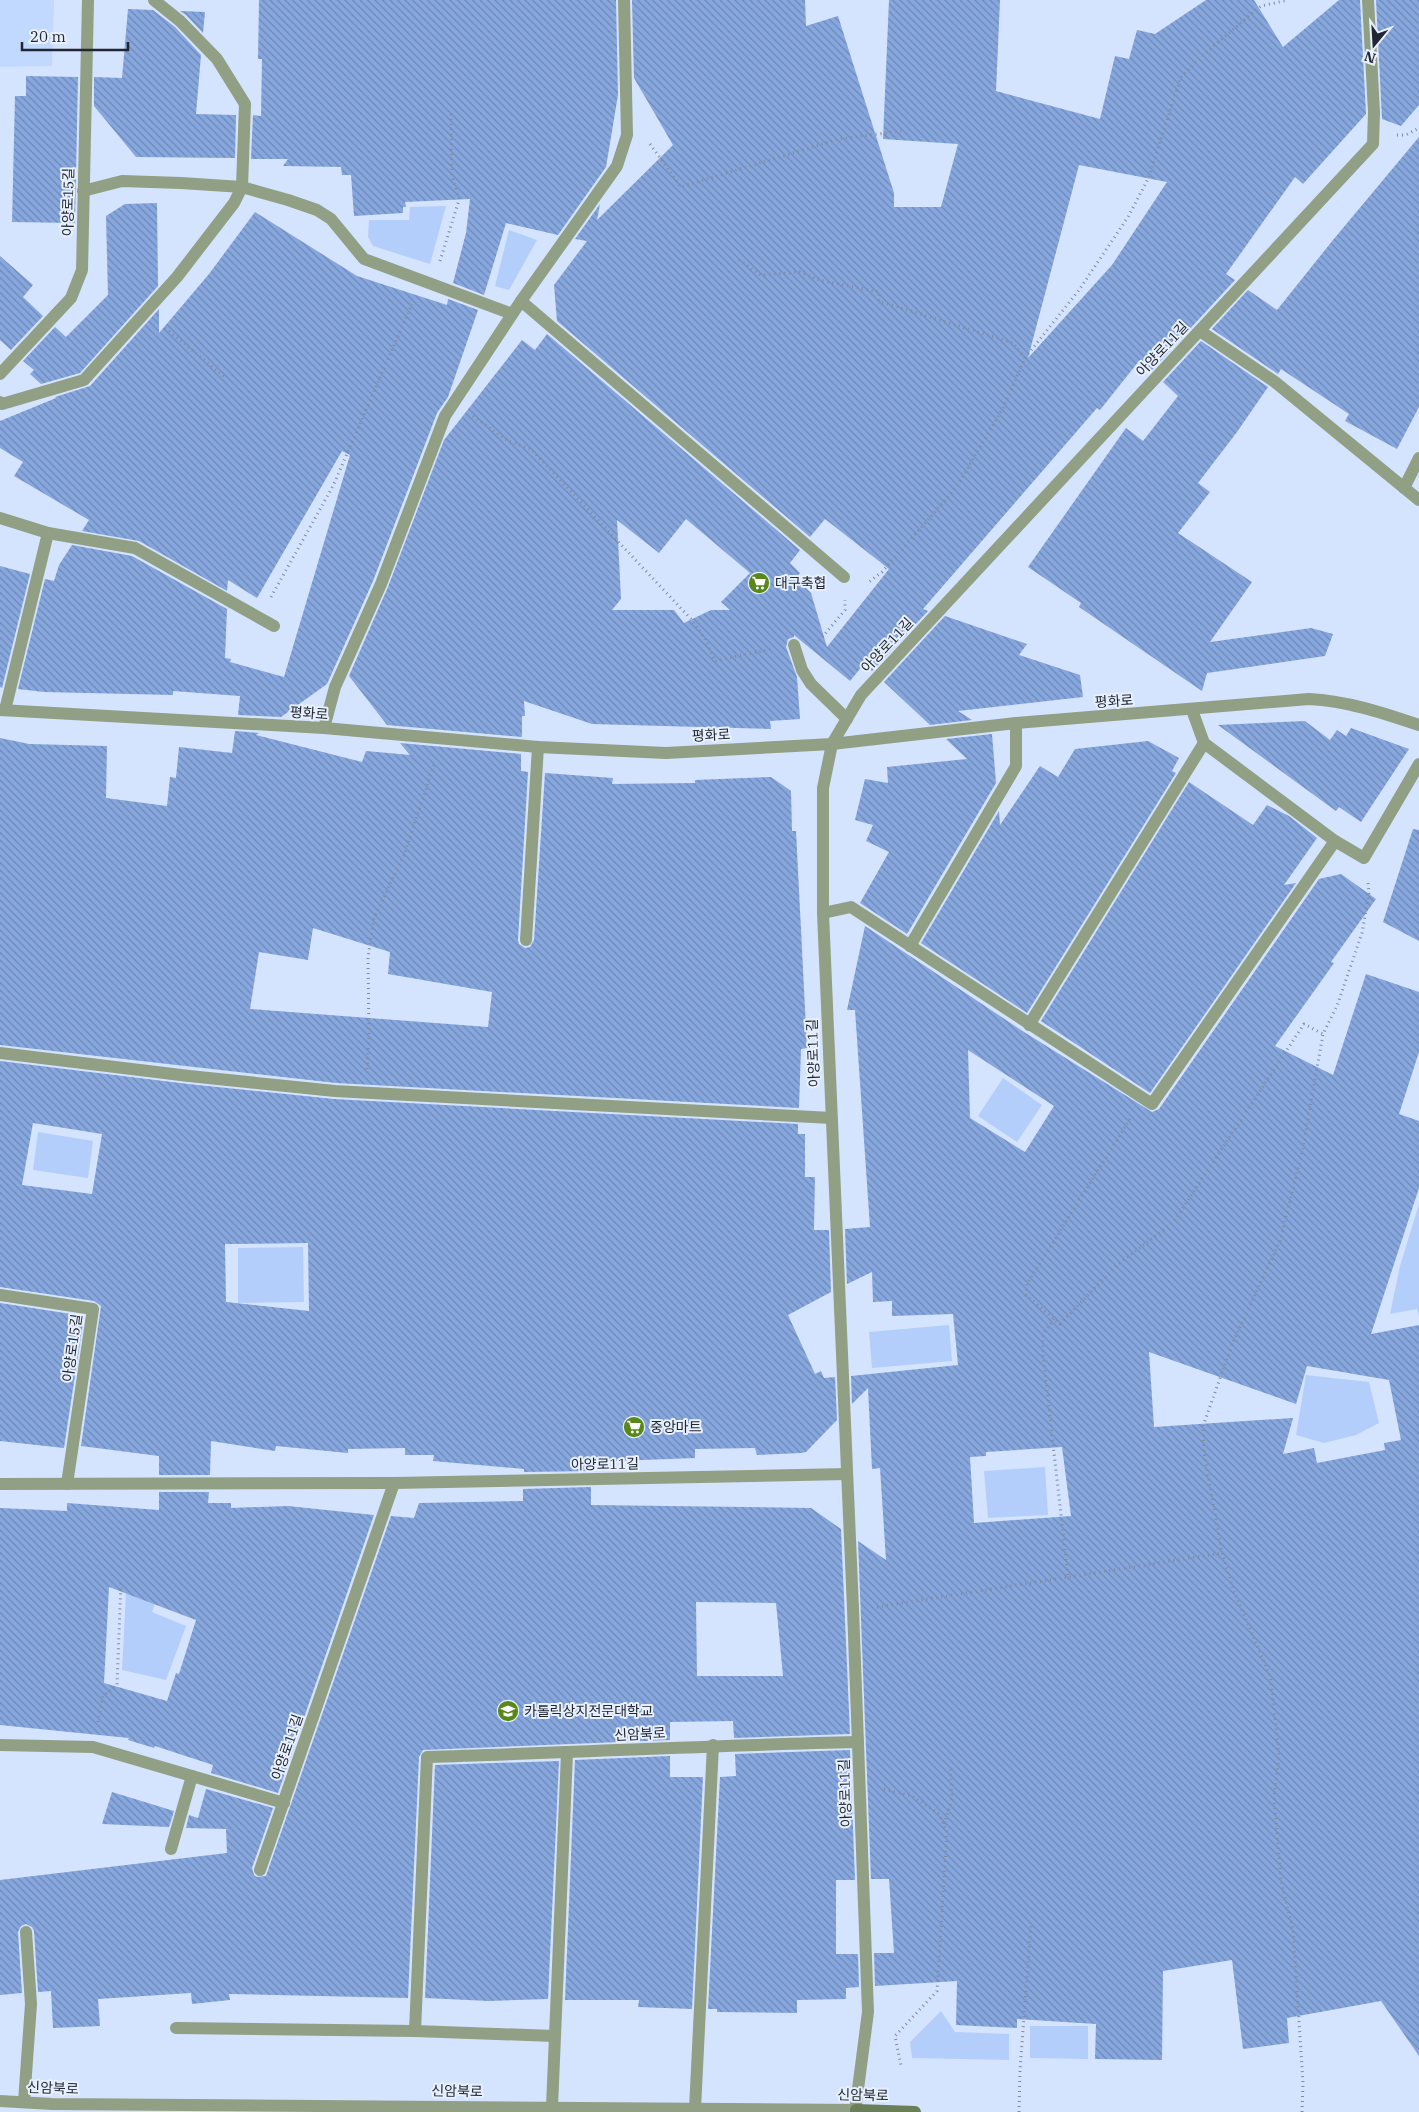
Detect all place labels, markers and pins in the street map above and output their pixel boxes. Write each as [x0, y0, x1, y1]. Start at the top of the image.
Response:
supermarket icon: 대구축협 [747, 571, 771, 595]
place label: 대구축협 [775, 574, 827, 592]
supermarket icon: 중앙마트 [622, 1415, 646, 1439]
place label: 중앙마트 [650, 1418, 702, 1436]
school or university icon: 카톨릭상지전문대학교 [496, 1699, 520, 1723]
place label: 카톨릭상지전문대학교 [524, 1702, 653, 1720]

